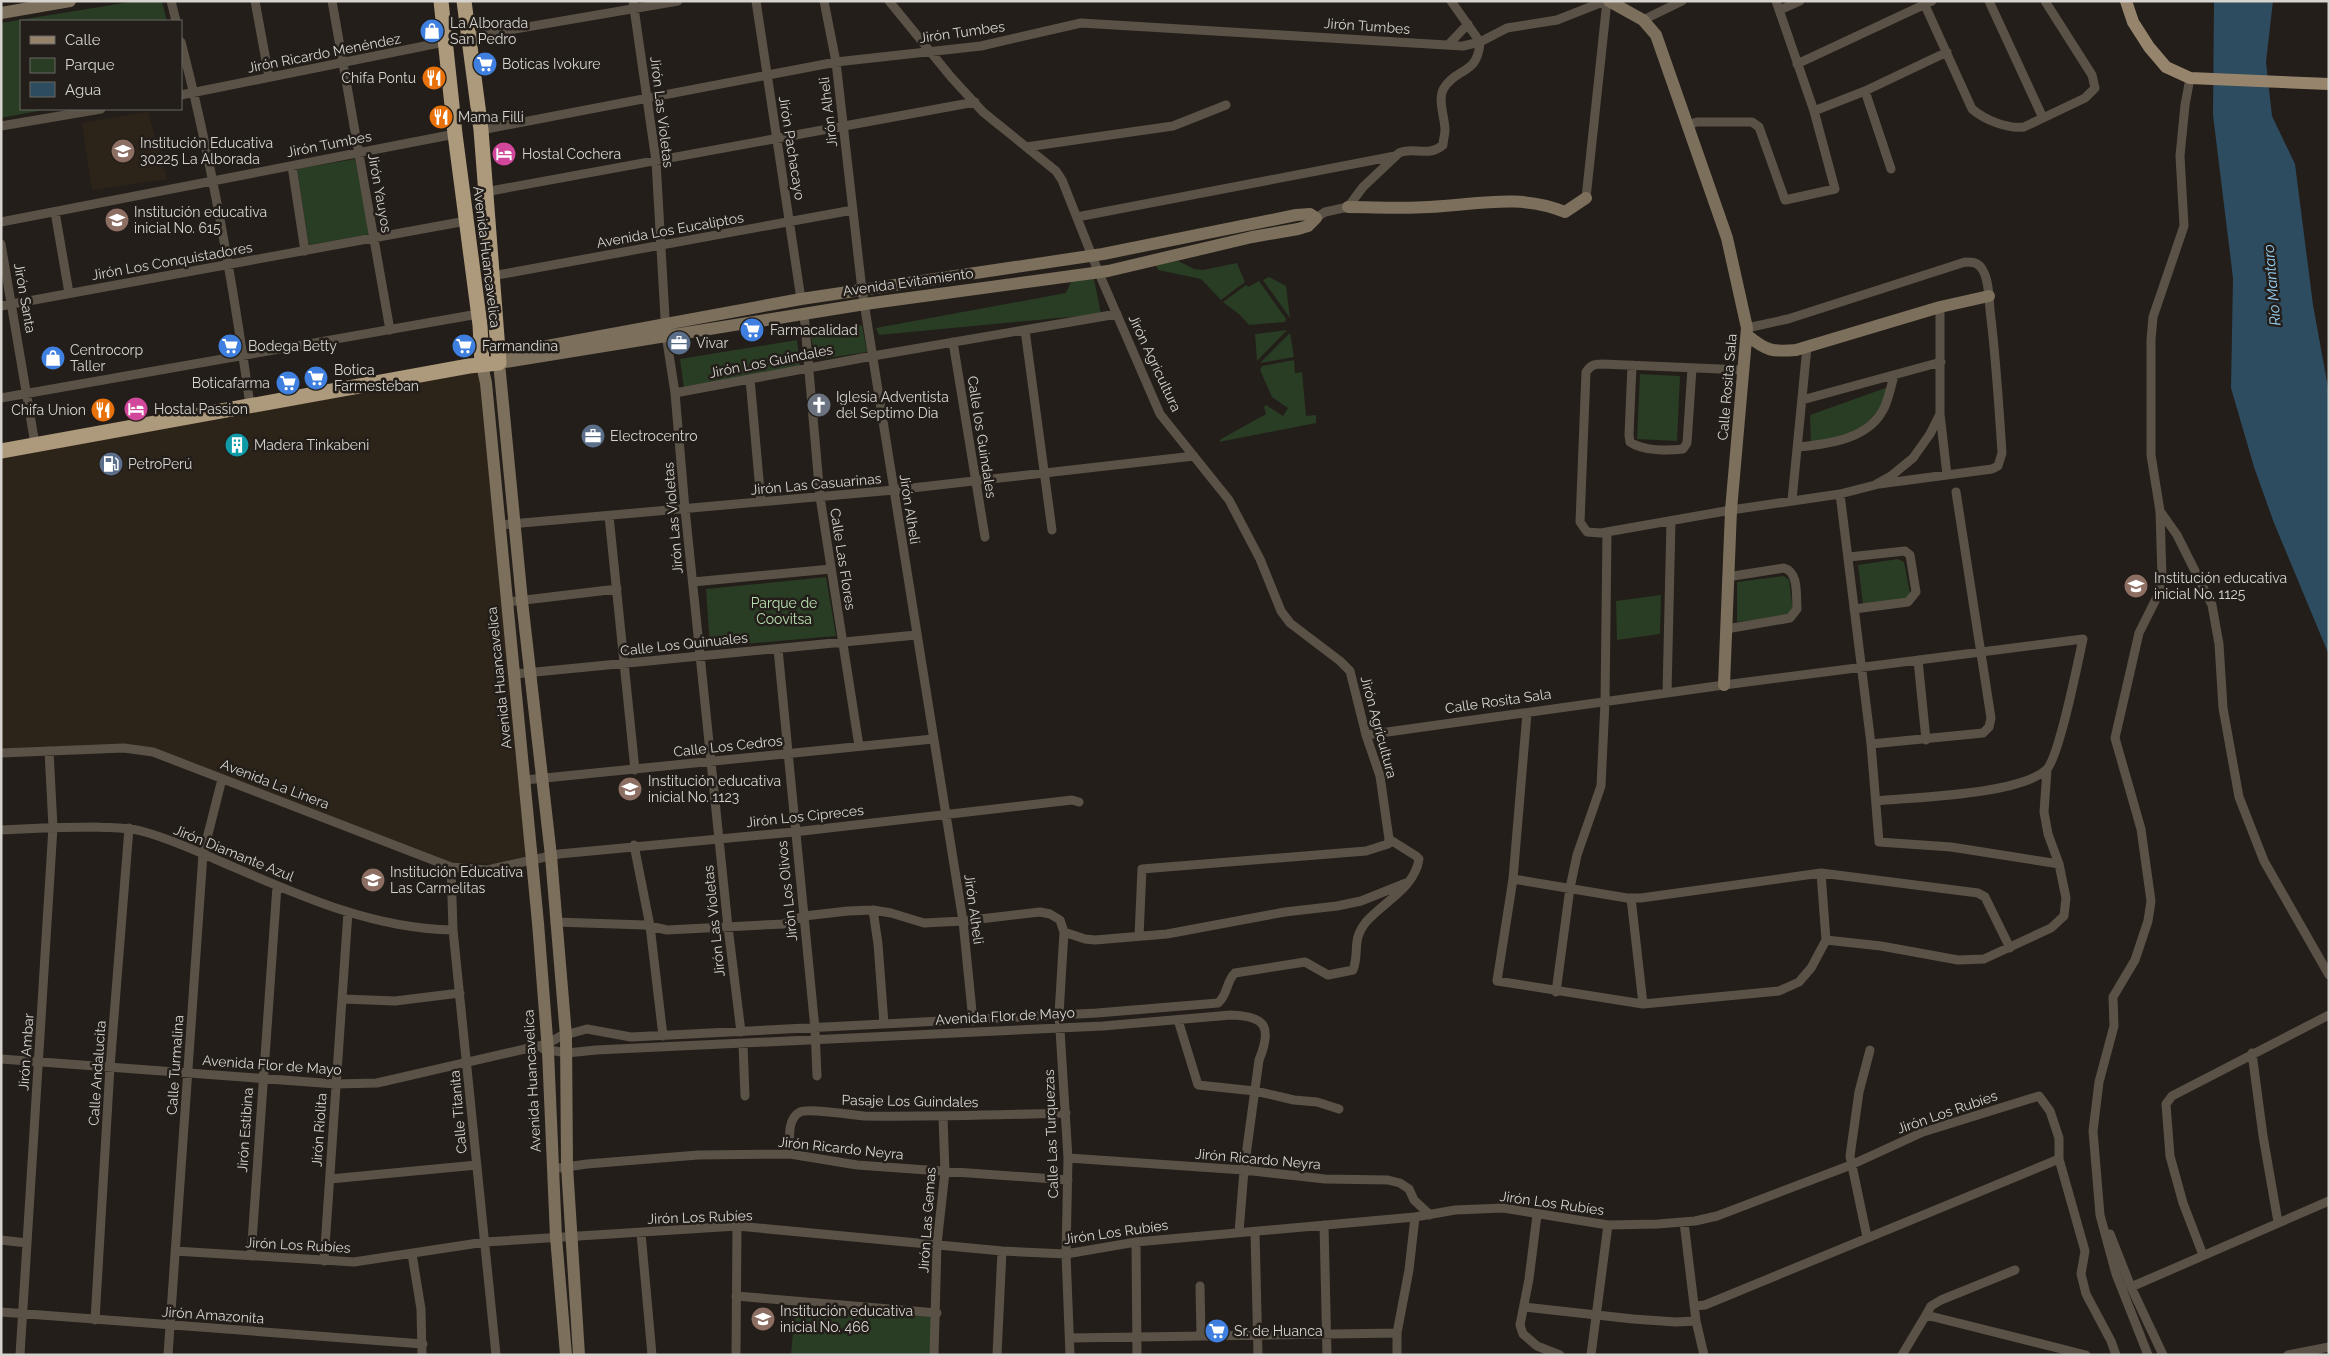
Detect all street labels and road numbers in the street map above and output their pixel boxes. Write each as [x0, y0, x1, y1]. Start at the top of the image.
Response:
street label: Jirón Tumbes [1323, 15, 1411, 37]
street label: Jirón Tumbes [918, 18, 1006, 46]
street label: Jirón Ricardo Menéndez [246, 30, 402, 76]
street label: Jirón Las Violetas [647, 55, 677, 169]
street label: Jirón Alheli [816, 76, 840, 148]
street label: Jirón Pachacayo [776, 95, 808, 201]
street label: Jirón Tumbes [285, 128, 373, 160]
street label: Jirón Yauyos [365, 152, 395, 234]
street label: Avenida Huancavelica [470, 185, 504, 329]
street label: Avenida Los Eucaliptos [595, 209, 745, 251]
street label: Jirón Los Conquistadores [90, 239, 254, 283]
street label: Jirón Santa [11, 262, 39, 334]
street label: Avenida Evitamiento [842, 265, 974, 299]
street label: Jirón Agricultura [1125, 312, 1185, 414]
street label: Calle Rosita Sala [1714, 333, 1740, 441]
street label: Jirón Los Guindales [708, 341, 835, 381]
street label: Calle los Guindales [964, 375, 1000, 500]
street label: Jirón Las Violetas [660, 461, 686, 575]
street label: Jirón Las Casuarinas [750, 470, 882, 498]
street label: Jirón Alheli [897, 473, 923, 545]
street label: Calle Las Flores [827, 507, 859, 611]
street label: Avenida Huancavelica [484, 606, 514, 750]
street label: Calle Los Quinuales [619, 629, 749, 659]
street label: Jirón Agricultura [1358, 674, 1400, 780]
street label: Calle Rosita Sala [1444, 686, 1552, 716]
street label: Calle Los Cedros [673, 732, 784, 760]
street label: Avenida La Linera [218, 756, 332, 812]
street label: Jirón Los Cipreces [745, 802, 865, 830]
street label: Jirón Diamante Azul [172, 822, 297, 885]
street label: Jirón Los Olivos [774, 840, 800, 942]
street label: Jirón Las Violetas [700, 864, 728, 978]
street label: Jirón Alheli [961, 873, 987, 945]
street label: Avenida Flor de Mayo [935, 1004, 1075, 1028]
street label: Avenida Huancavelica [520, 1009, 544, 1153]
street label: Jirón Ambar [15, 1013, 37, 1091]
street label: Calle Turmalina [164, 1015, 186, 1115]
street label: Calle Andalucita [85, 1020, 109, 1126]
street label: Avenida Flor de Mayo [202, 1052, 342, 1078]
street label: Calle Las Turquezas [1041, 1069, 1061, 1199]
street label: Calle Titanita [446, 1070, 470, 1154]
street label: Jirón Estibina [234, 1087, 256, 1173]
street label: Jirón Los Rubíes [1895, 1087, 2000, 1137]
street label: Jirón Riolita [308, 1092, 330, 1168]
street label: Pasaje Los Guindales [841, 1092, 979, 1110]
street label: Jirón Ricardo Neyra [777, 1133, 905, 1163]
street label: Jirón Ricardo Neyra [1194, 1146, 1322, 1172]
street label: Jirón Las Gemas [915, 1166, 939, 1274]
street label: Jirón Los Rubíes [1499, 1188, 1605, 1218]
street label: Jirón Los Rubíes [647, 1207, 753, 1227]
street label: Jirón Los Rubíes [1063, 1217, 1169, 1247]
street label: Jirón Los Rubíes [245, 1234, 351, 1256]
street label: Jirón Amazonita [161, 1303, 265, 1327]

